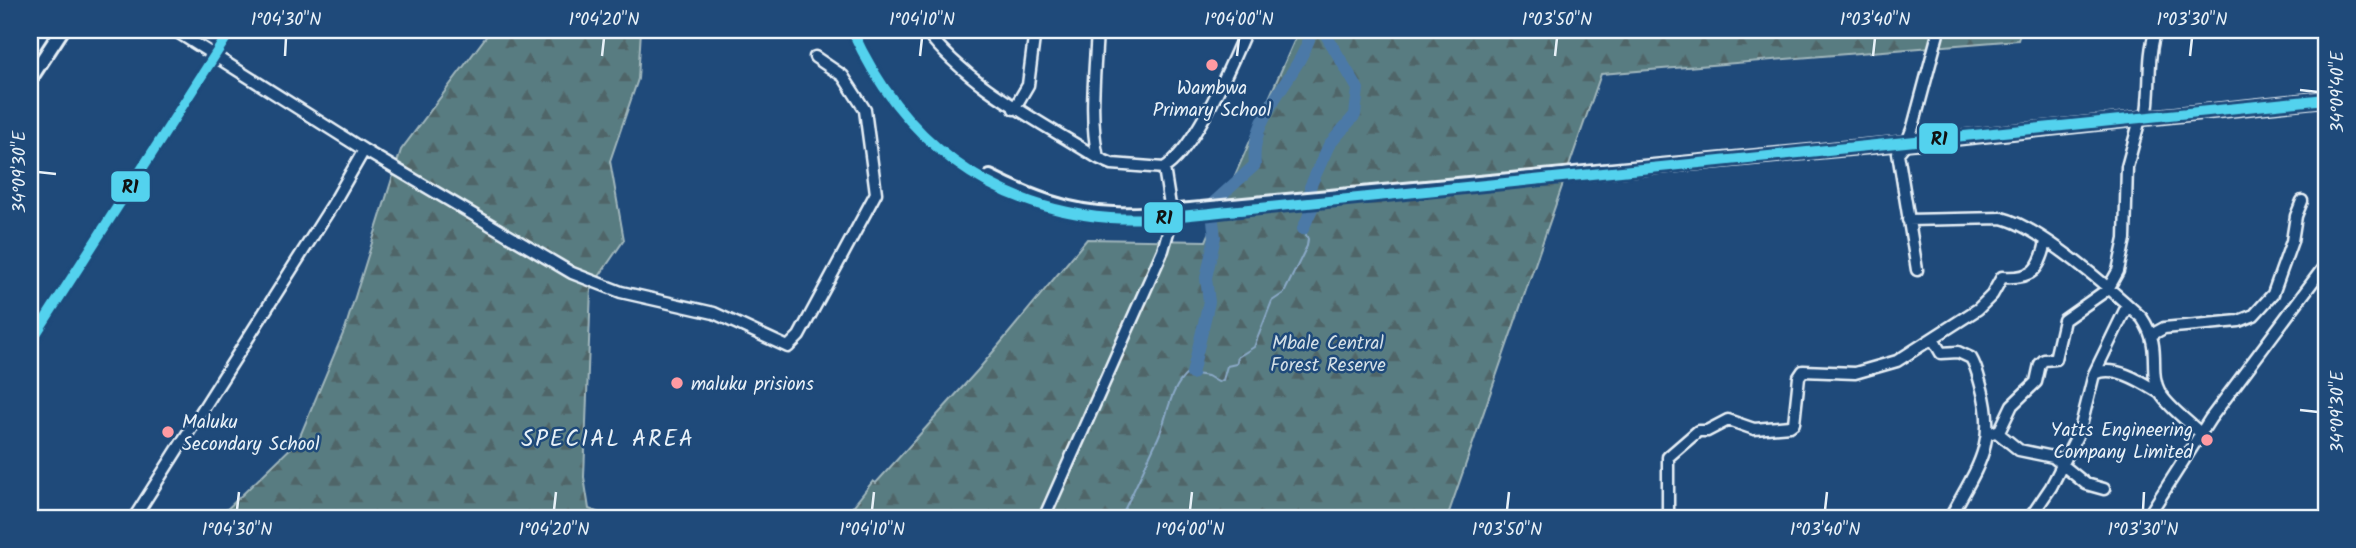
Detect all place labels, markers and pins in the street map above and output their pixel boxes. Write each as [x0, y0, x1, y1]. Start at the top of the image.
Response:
marker: Wambwa Primary School [1204, 57, 1220, 73]
place label: Wambwa Primary School [1153, 74, 1272, 126]
place label: maluku prisions [691, 370, 814, 400]
marker: maluku prisions [669, 375, 685, 391]
place label: Maluku Secondary School [182, 408, 320, 460]
place label: Yatts Engineering Company Limited [2051, 416, 2194, 468]
marker: Maluku Secondary School [160, 424, 176, 440]
marker: Yatts Engineering Company Limited [2199, 432, 2215, 448]

